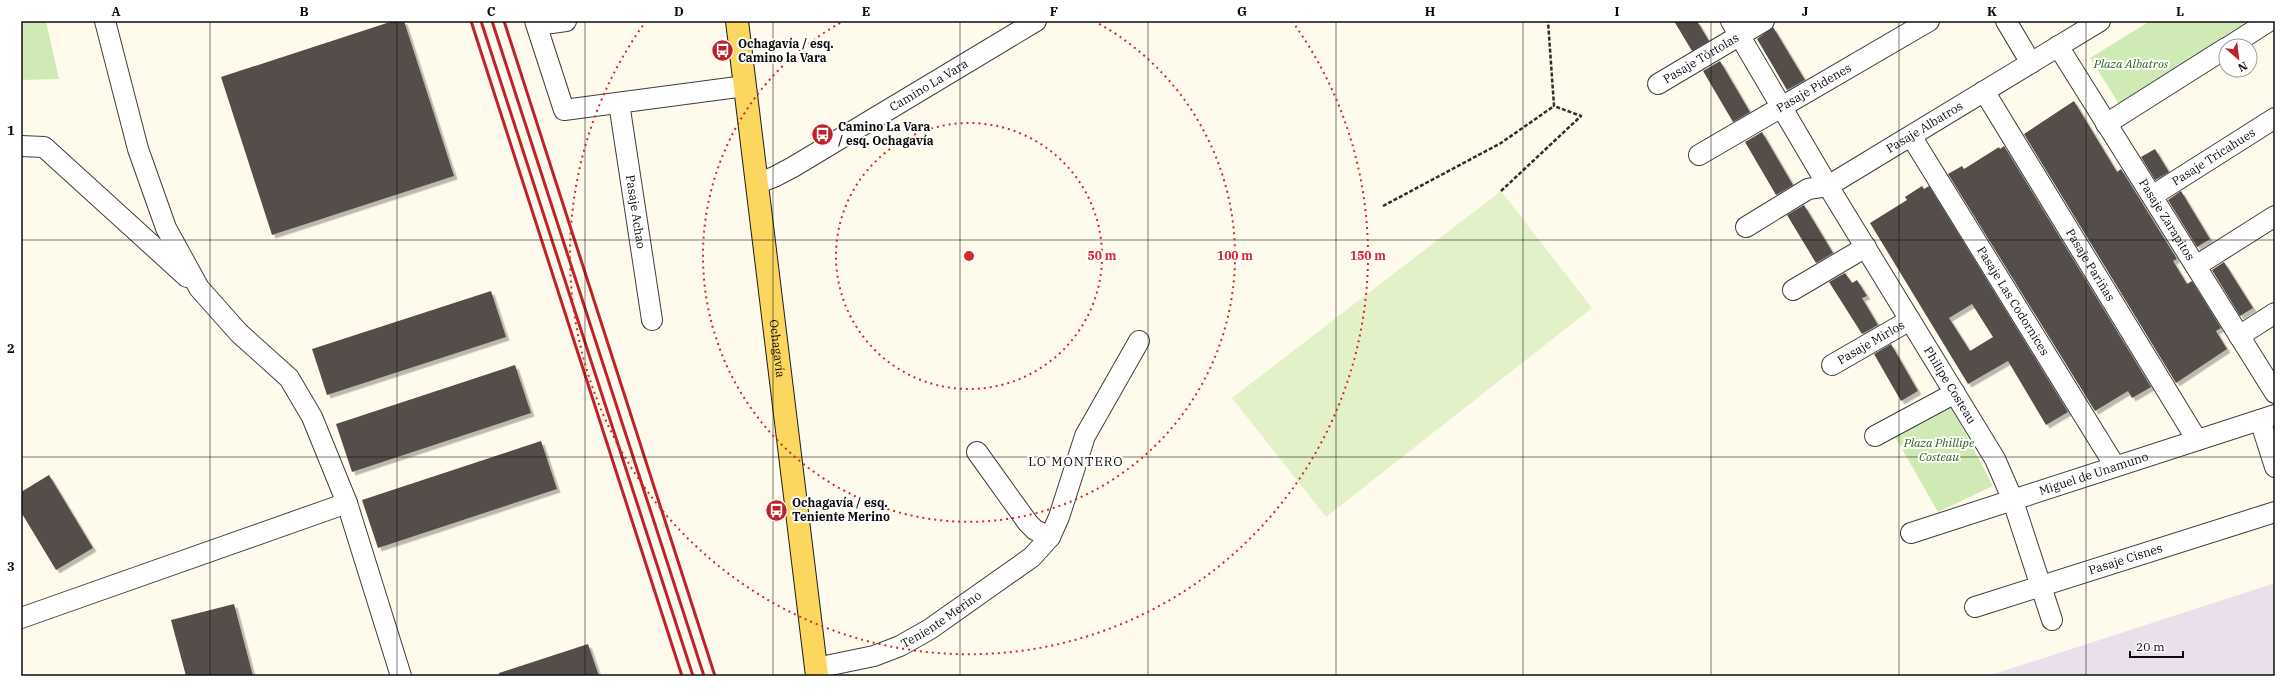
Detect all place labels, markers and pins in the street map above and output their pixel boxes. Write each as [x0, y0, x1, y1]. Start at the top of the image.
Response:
place label: Ochagavía / esq. Camino la Vara [738, 36, 834, 65]
bus stop icon: Ochagavía / esq. Camino la Vara [710, 38, 736, 64]
place label: Camino La Vara / esq. Ochagavía [838, 119, 934, 148]
bus stop icon: Camino La Vara / esq. Ochagavía [809, 121, 835, 147]
centre of rings [962, 249, 976, 263]
place label: Ochagavía / esq. Teniente Merino [792, 495, 890, 524]
bus stop icon: Ochagavía / esq. Teniente Merino [764, 497, 790, 523]

